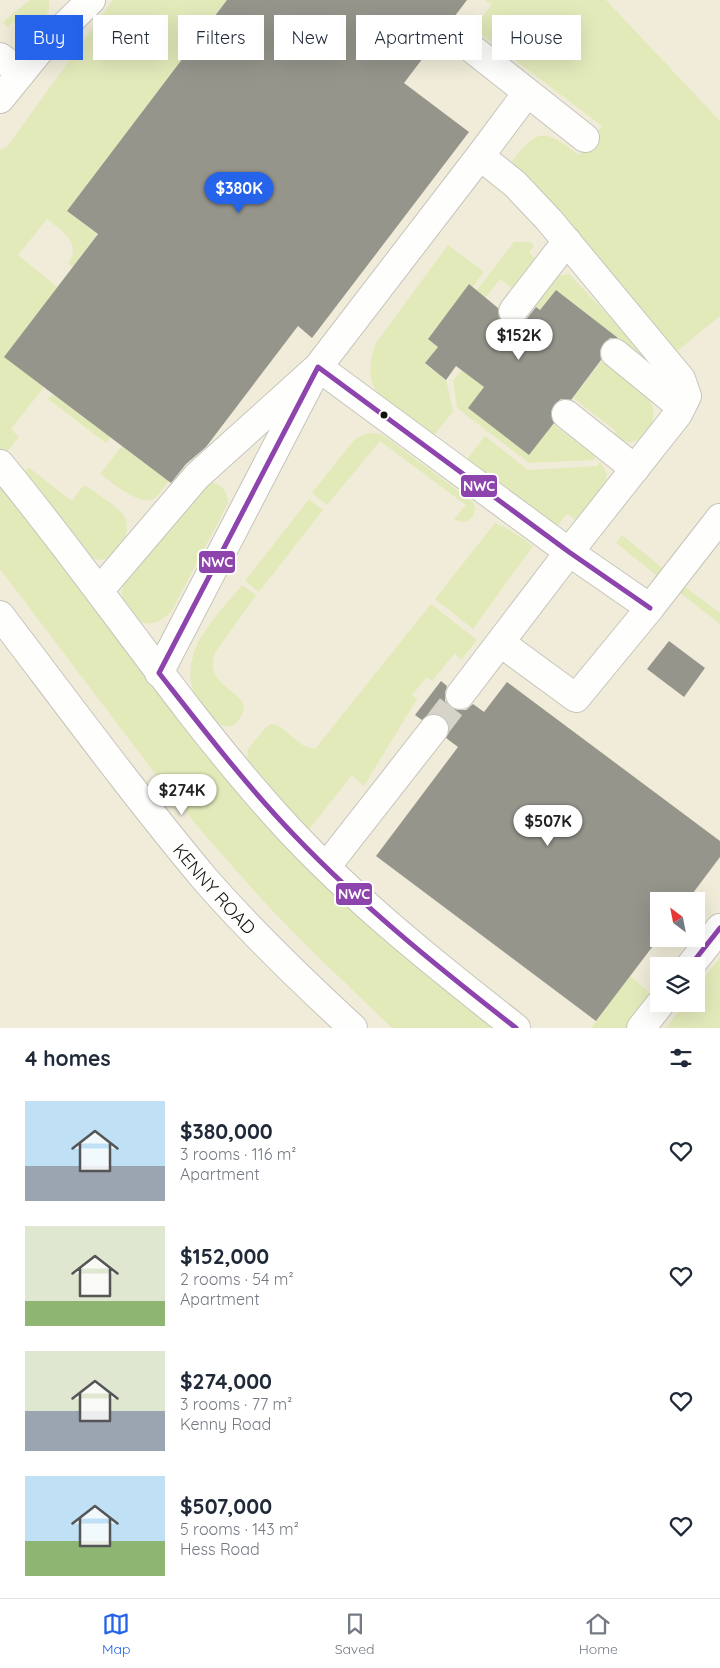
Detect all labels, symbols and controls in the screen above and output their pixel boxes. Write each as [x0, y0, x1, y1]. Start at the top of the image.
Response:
chip: Buy [15, 15, 83, 60]
chip: Rent [93, 15, 168, 60]
chip: Filters [178, 15, 264, 60]
chip: New [274, 15, 346, 60]
chip: Apartment [356, 15, 482, 60]
chip: House [492, 15, 581, 60]
pin: $380K [204, 172, 274, 214]
text: $380K [215, 178, 263, 198]
pin: $152K [484, 318, 554, 361]
text: $152K [497, 325, 541, 345]
unlabelled marker [379, 410, 389, 420]
line badge: NWC [460, 474, 498, 498]
text: NWC [463, 477, 495, 495]
line badge: NWC [198, 550, 236, 574]
text: NWC [201, 553, 233, 571]
pin: $274K [147, 774, 217, 816]
text: $274K [159, 780, 205, 800]
pin: $507K [513, 804, 583, 847]
text: $507K [524, 811, 572, 831]
street label: KENNY ROAD [169, 839, 261, 939]
line badge: NWC [335, 882, 373, 906]
text: NWC [338, 885, 370, 903]
north arrow [650, 892, 705, 948]
map controls [650, 892, 705, 1012]
button: layers [650, 957, 705, 1012]
icon: filters [667, 1044, 695, 1072]
text: 4 homes [25, 1045, 111, 1071]
text: $380,000 [180, 1118, 273, 1144]
icon: home [65, 1121, 125, 1181]
icon: heart [667, 1137, 695, 1165]
text: 3 rooms · 116 m² [180, 1144, 296, 1164]
text: Apartment [180, 1164, 260, 1184]
text: $152,000 [180, 1243, 269, 1269]
icon: home [65, 1246, 125, 1306]
icon: heart [667, 1262, 695, 1290]
text: 2 rooms · 54 m² [180, 1269, 294, 1289]
text: Apartment [180, 1289, 260, 1309]
text: $274,000 [180, 1368, 272, 1394]
icon: home [65, 1371, 125, 1431]
icon: heart [667, 1387, 695, 1415]
text: 3 rooms · 77 m² [180, 1394, 292, 1414]
text: Kenny Road [180, 1414, 271, 1434]
text: $507,000 [180, 1493, 272, 1519]
icon: home [65, 1496, 125, 1556]
icon: heart [667, 1512, 695, 1540]
text: 5 rooms · 143 m² [180, 1519, 299, 1539]
text: Hess Road [180, 1539, 260, 1559]
tab: Map [102, 1610, 131, 1658]
tab: Saved [335, 1610, 375, 1658]
tab: Home [579, 1610, 618, 1658]

